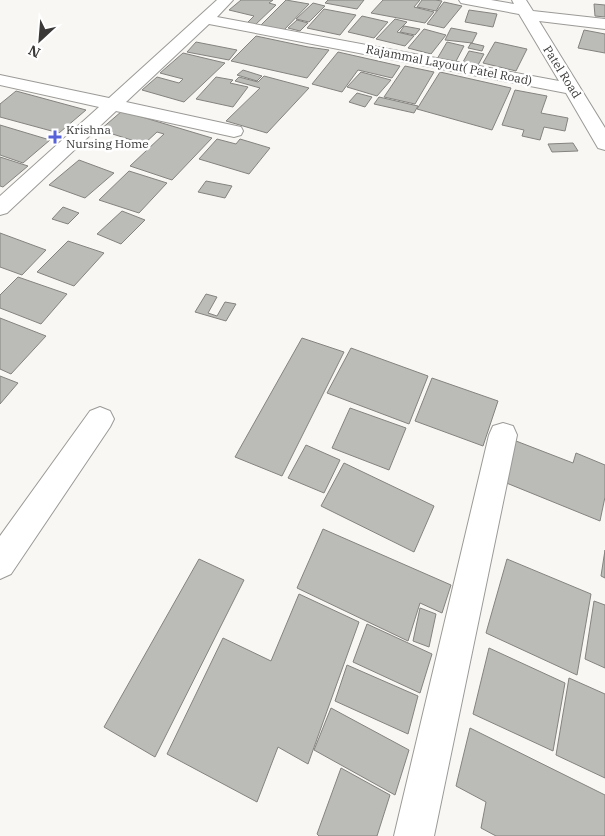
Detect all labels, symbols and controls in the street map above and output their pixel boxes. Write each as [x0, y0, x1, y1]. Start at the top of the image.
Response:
north arrow [15, 15, 65, 65]
text: N [25, 41, 43, 62]
street label: Rajammal Layout( Patel Road) [365, 41, 534, 88]
street label: Patel Road [540, 43, 585, 101]
place label: Krishna Nursing Home [66, 122, 149, 151]
marker: Krishna Nursing Home [48, 130, 62, 144]

